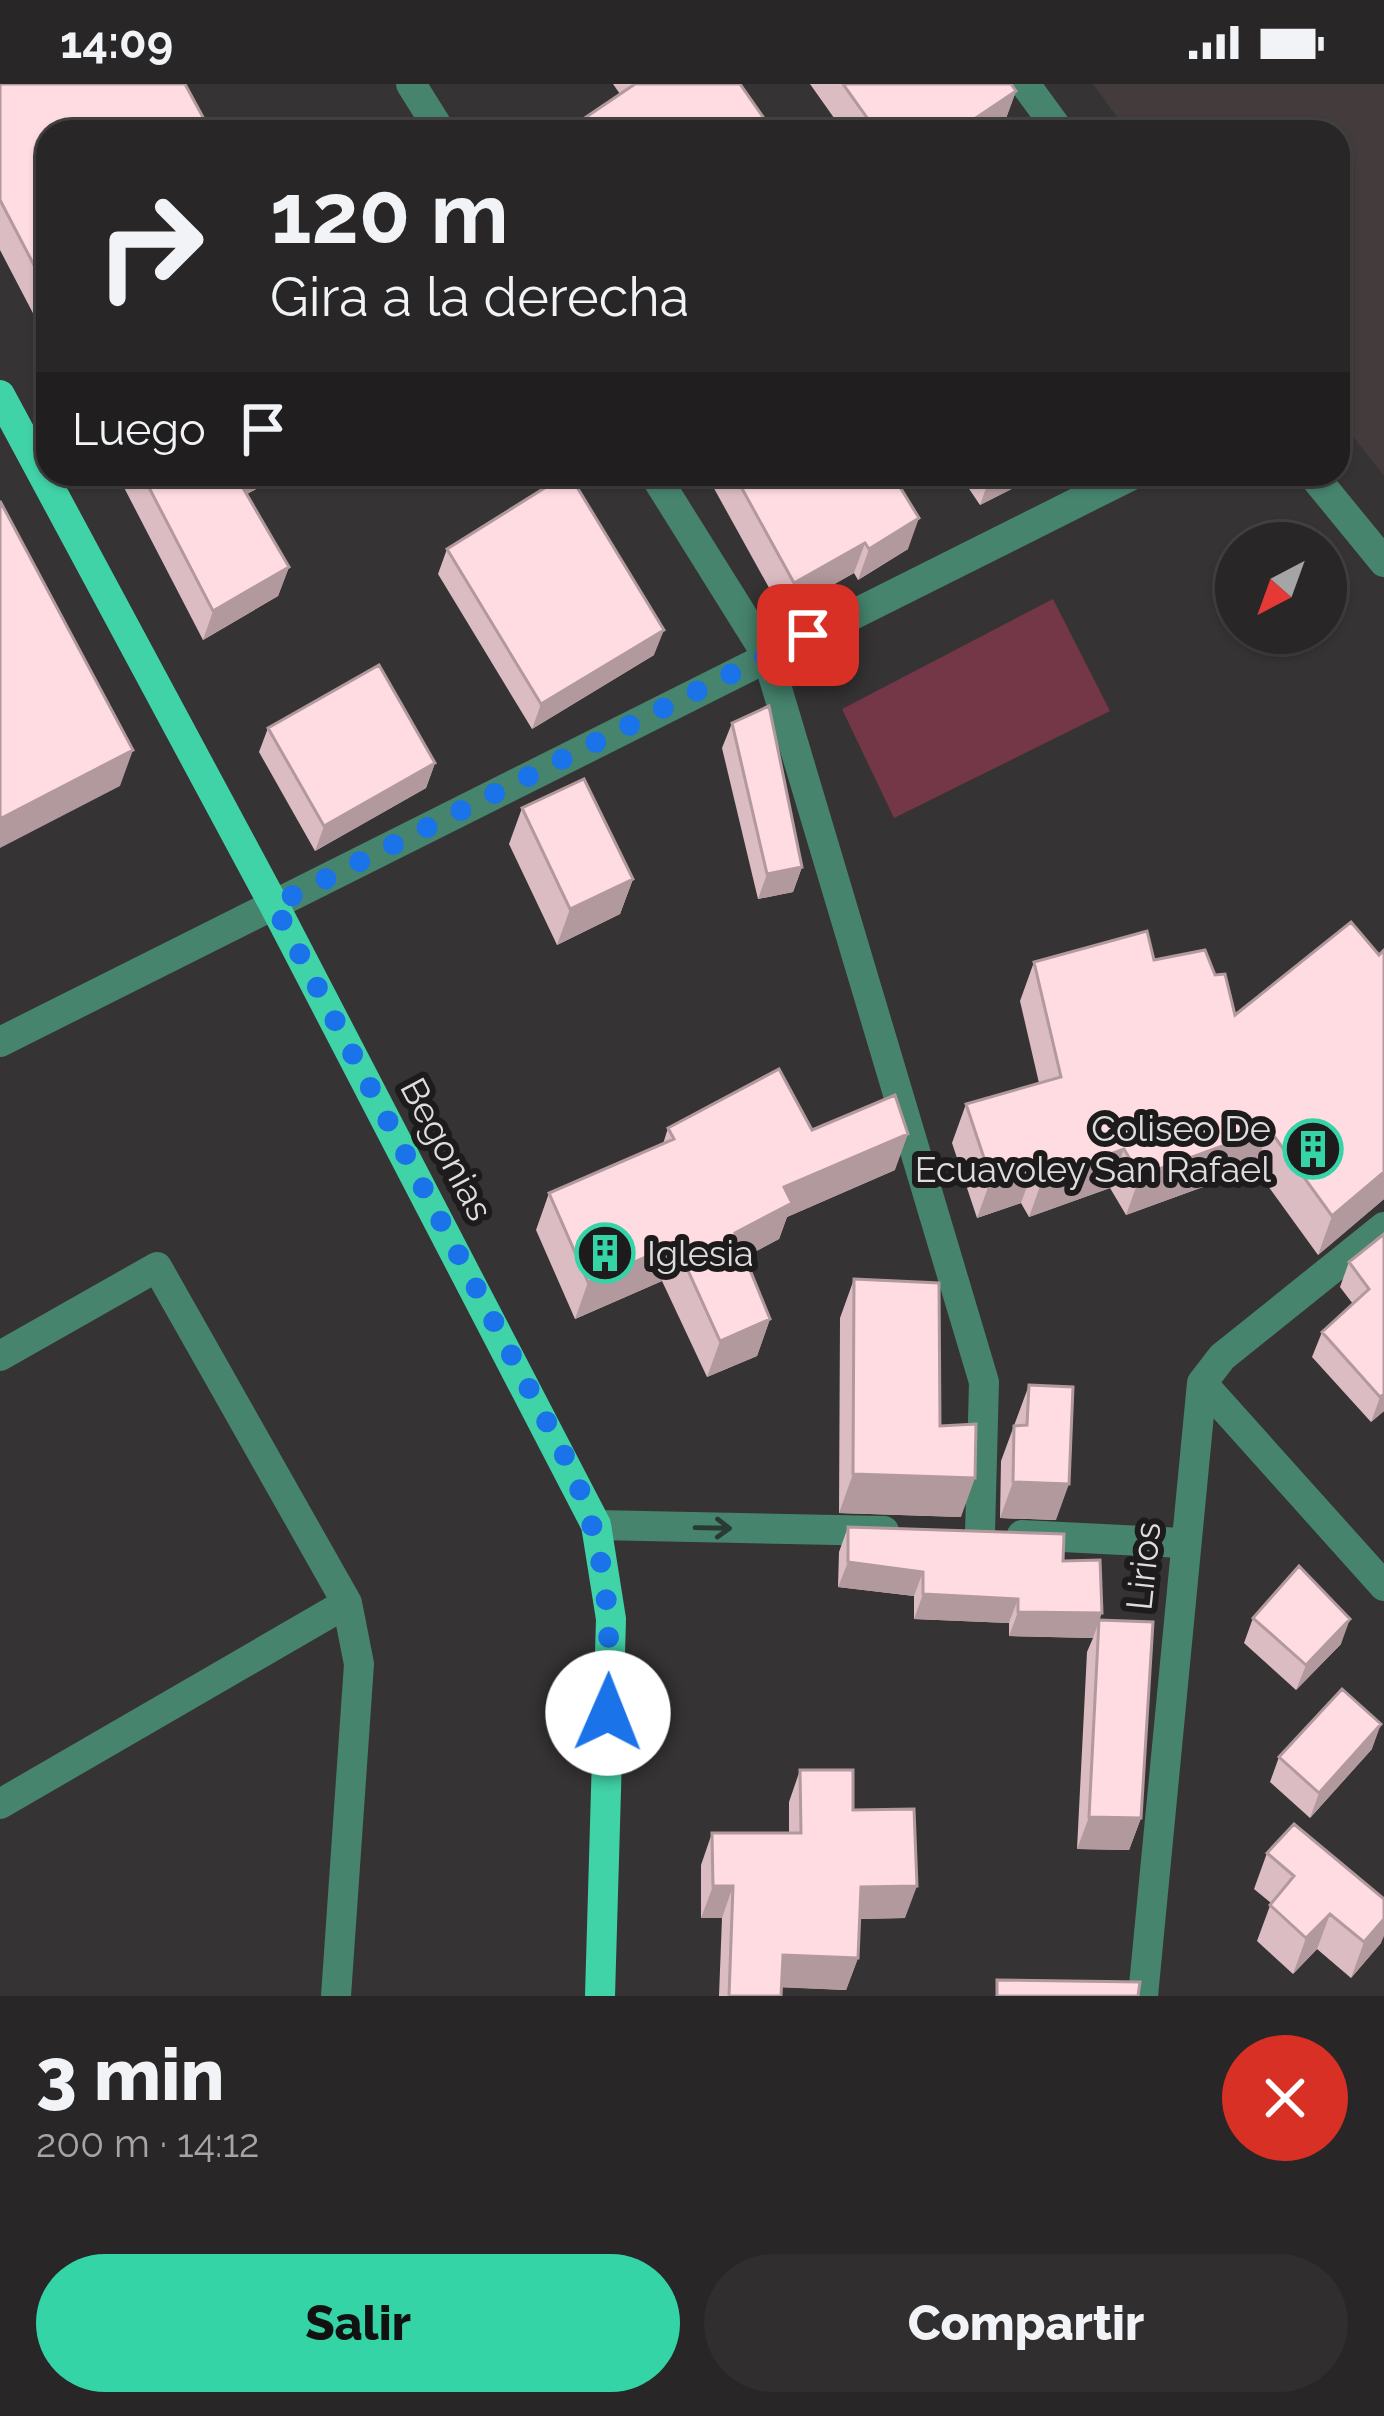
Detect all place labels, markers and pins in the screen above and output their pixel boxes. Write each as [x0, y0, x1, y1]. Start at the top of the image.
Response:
pin [757, 584, 859, 686]
place label: Coliseo De Ecuavoley San Rafael [915, 1107, 1271, 1190]
building icon: Coliseo De Ecuavoley San Rafael [1282, 1118, 1344, 1180]
building icon: Iglesia [574, 1222, 636, 1284]
place label: Iglesia [647, 1232, 754, 1274]

